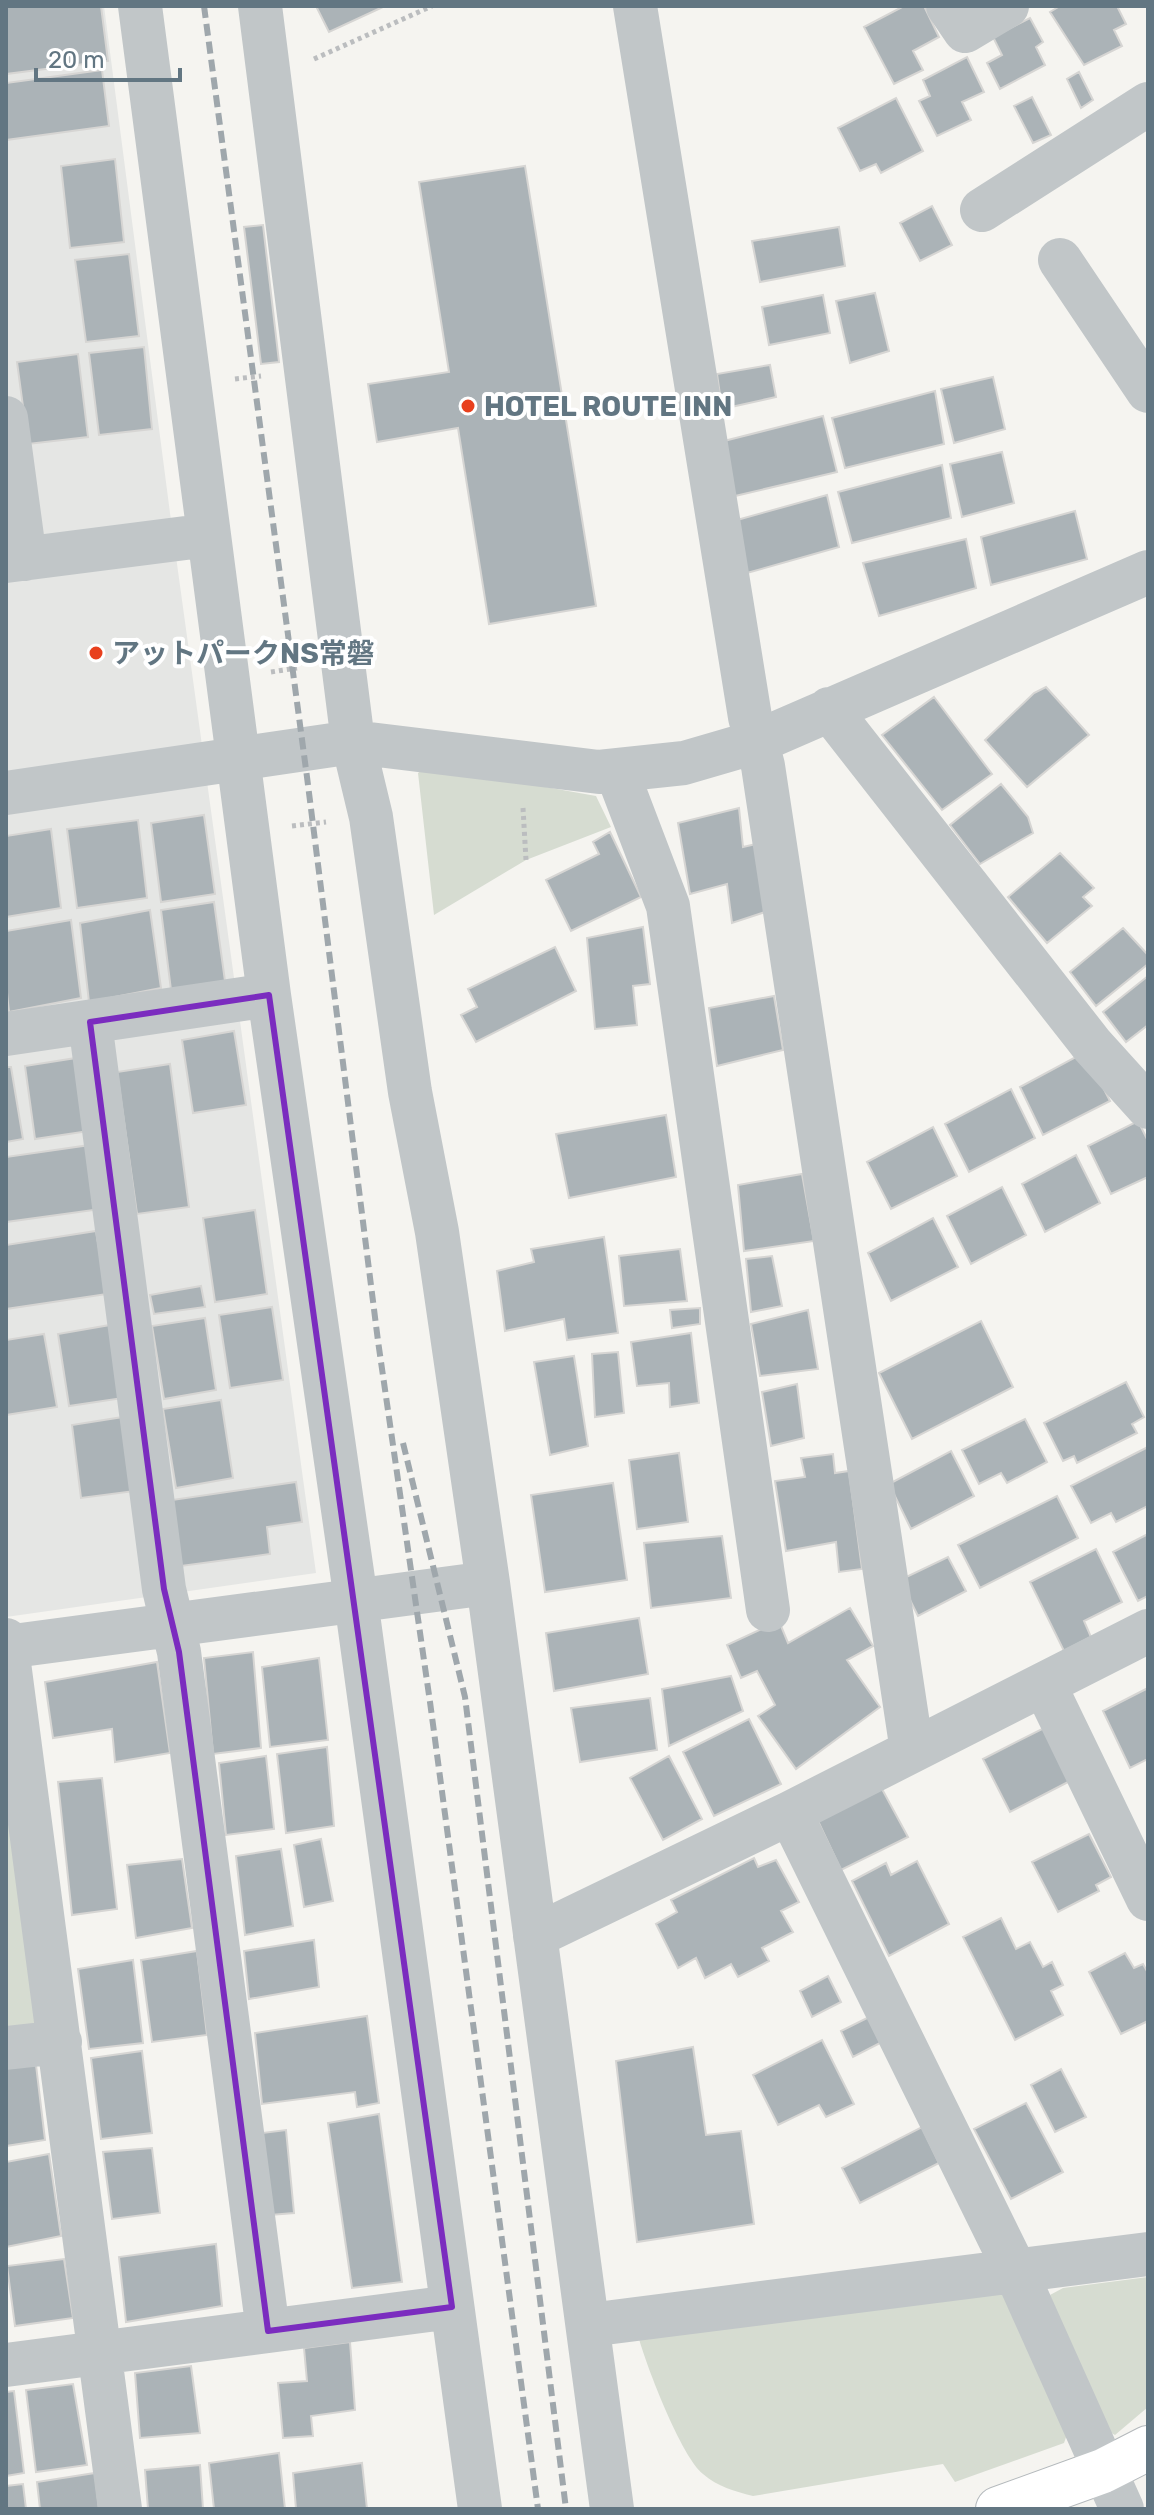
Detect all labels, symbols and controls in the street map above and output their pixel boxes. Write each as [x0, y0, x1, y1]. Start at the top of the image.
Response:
scale bar [36, 32, 180, 82]
text: 20 m [48, 46, 105, 74]
place label: HOTEL ROUTE INN [484, 390, 732, 423]
marker: HOTEL ROUTE INN [459, 397, 477, 415]
place label: アットパークNS常磐 [112, 637, 375, 670]
marker: アットパークNS常磐 [87, 644, 105, 662]

